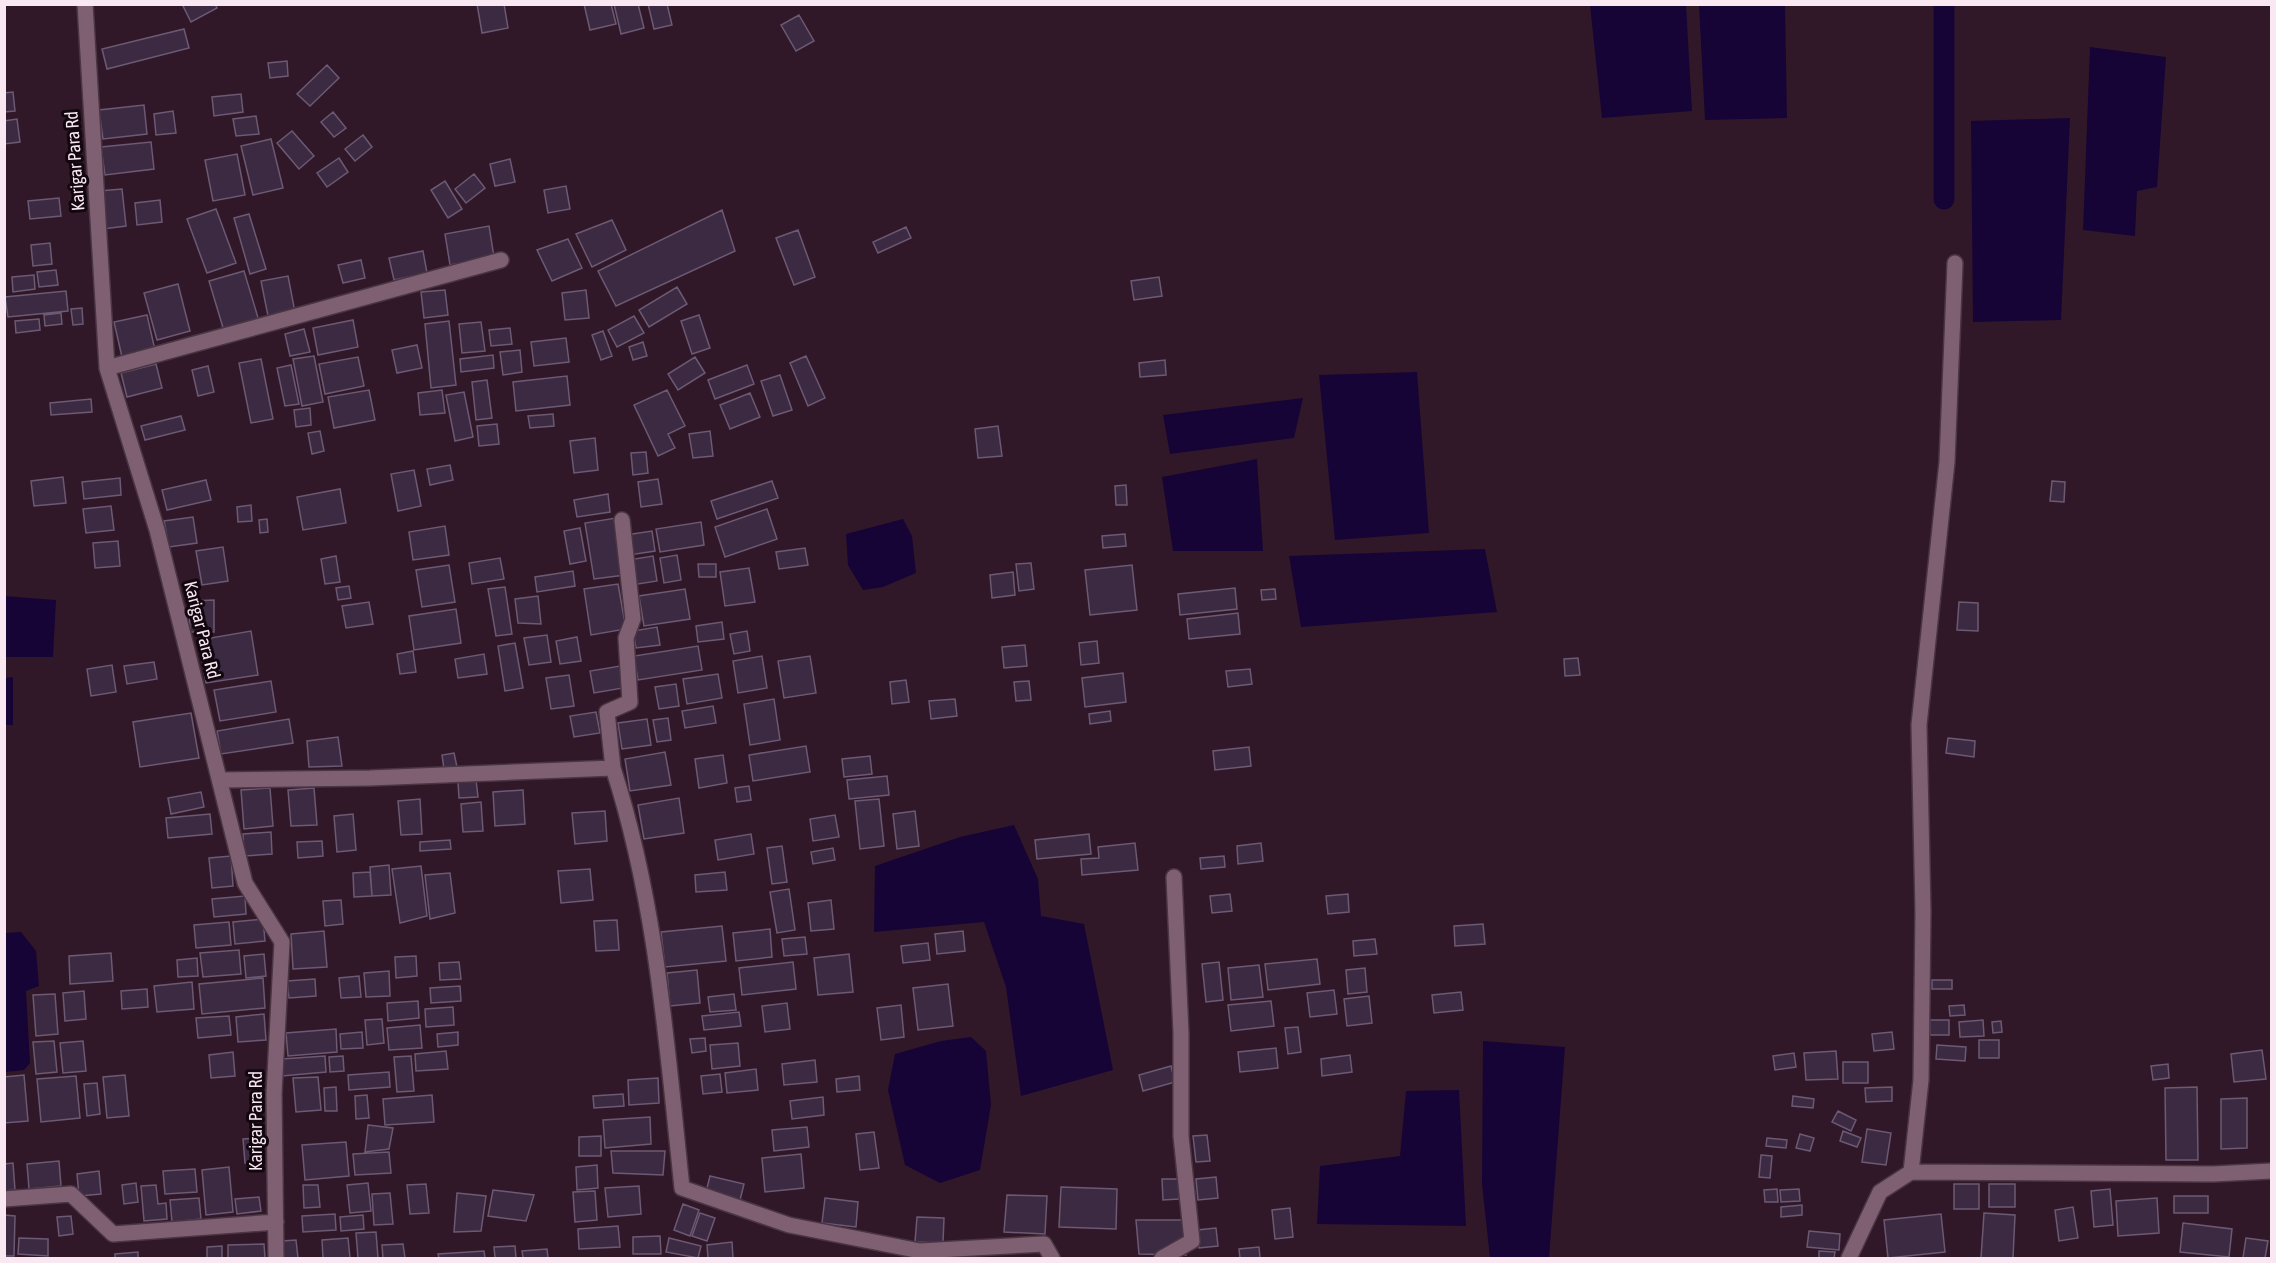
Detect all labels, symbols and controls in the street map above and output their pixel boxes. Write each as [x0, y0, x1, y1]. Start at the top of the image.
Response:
street label: Karigar Para Rd [61, 110, 88, 212]
street label: Karigar Para Rd [180, 579, 225, 681]
street label: Karigar Para Rd [245, 1071, 266, 1171]

